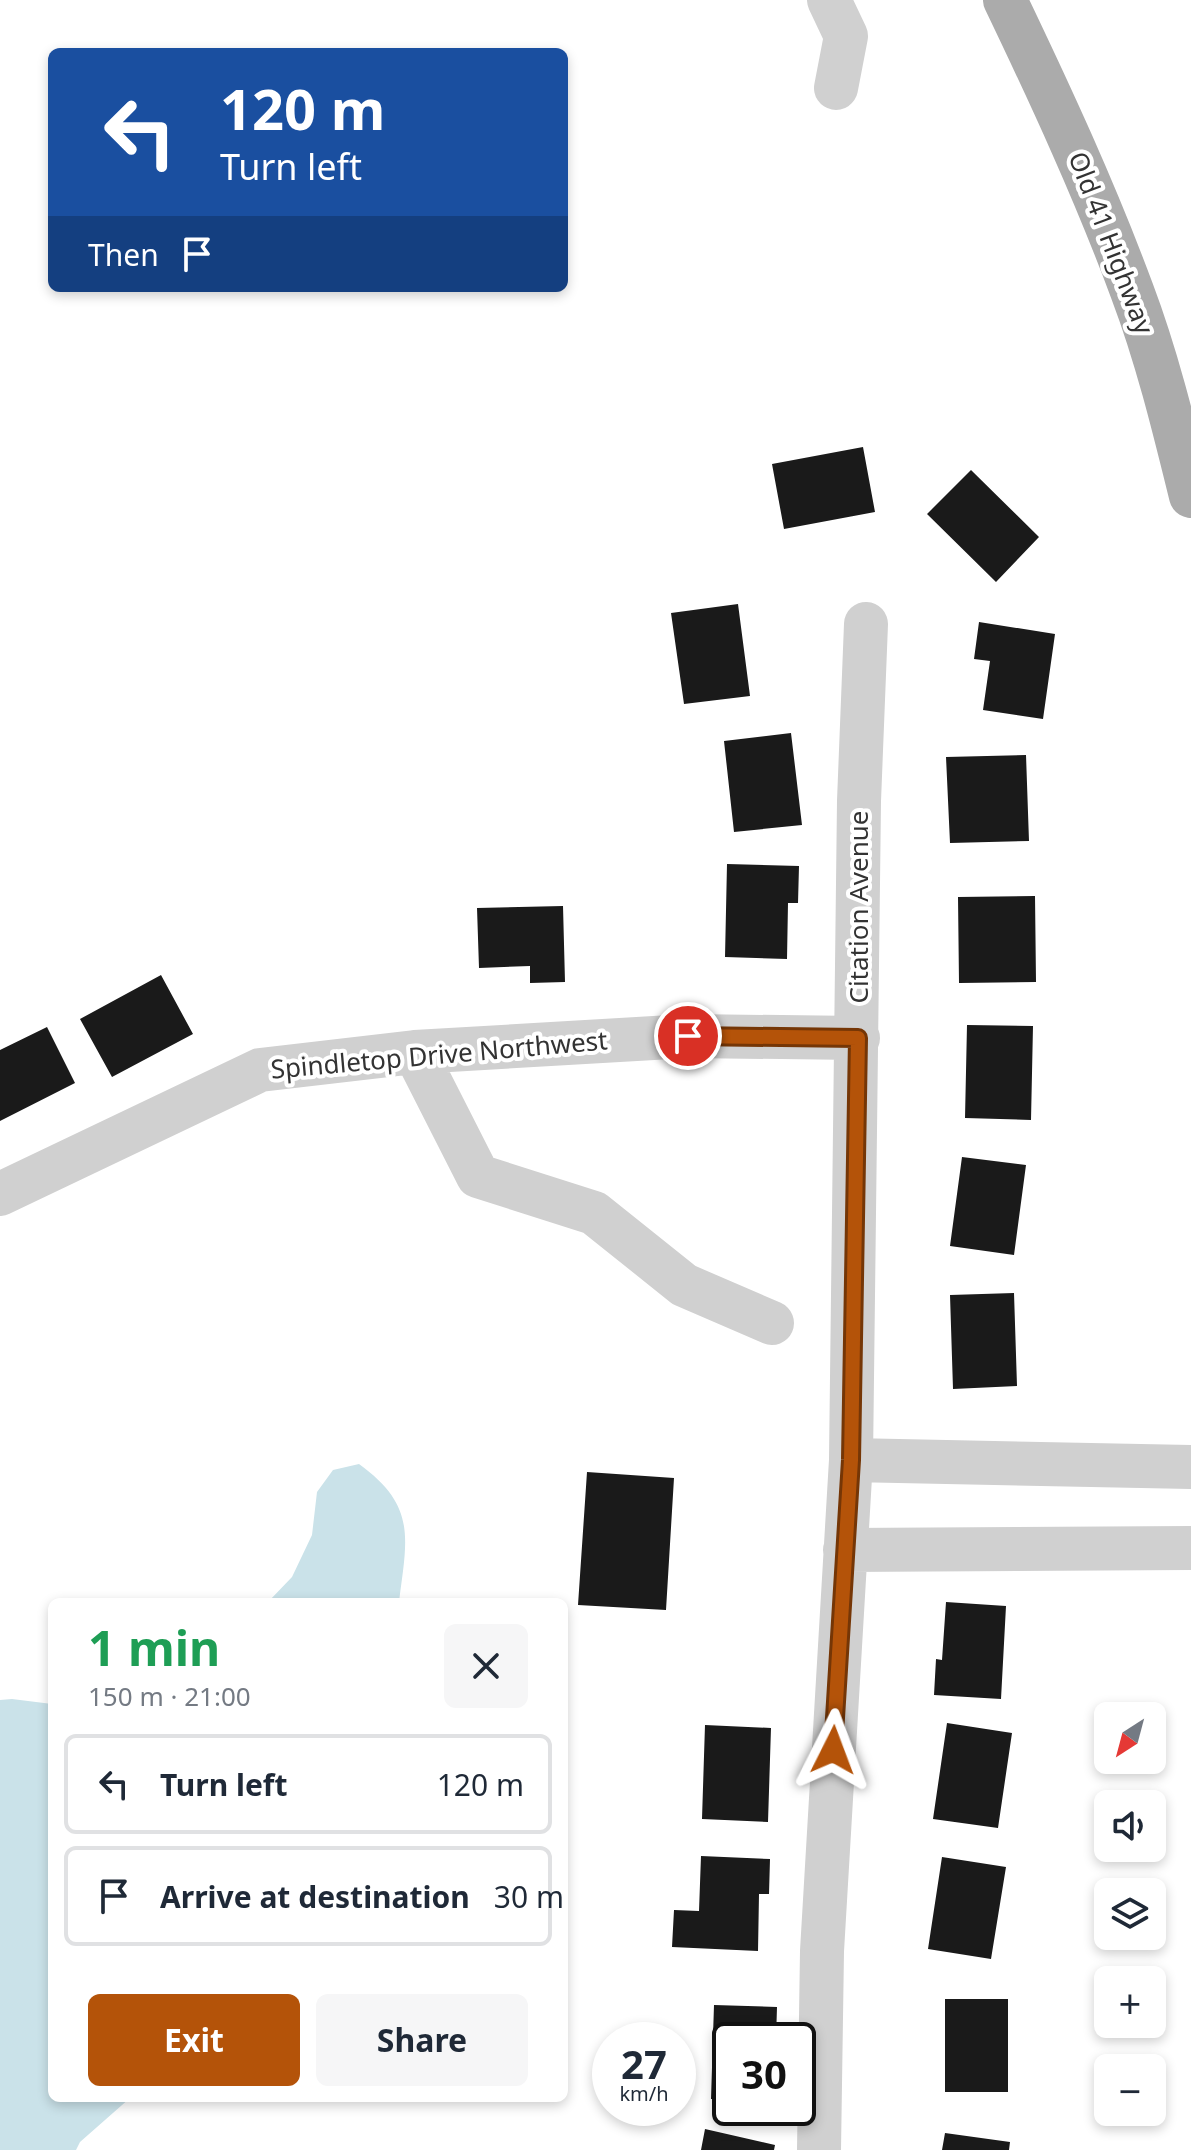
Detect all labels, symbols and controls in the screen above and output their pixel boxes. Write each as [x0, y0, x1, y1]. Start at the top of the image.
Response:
text: 120 m [220, 70, 385, 146]
icon: left [88, 80, 192, 184]
text: Turn left [220, 142, 362, 191]
street label: Old 41 Highway [1061, 146, 1164, 340]
icon: arrive [175, 232, 219, 276]
text: Then [88, 234, 159, 275]
street label: Citation Avenue [840, 810, 876, 1004]
pin [654, 1002, 722, 1070]
icon: arrive [666, 1014, 710, 1058]
street label: Spindletop Drive Northwest [269, 1021, 609, 1087]
text: 1 min [88, 1615, 220, 1680]
button: close [444, 1624, 528, 1708]
text: 150 m · 21:00 [88, 1678, 251, 1714]
north arrow [1094, 1702, 1166, 1774]
map controls [1094, 1702, 1166, 2126]
position arrow [791, 1708, 875, 1792]
icon: left [92, 1762, 136, 1806]
text: Turn left [160, 1764, 288, 1805]
text: 120 m [437, 1764, 524, 1805]
button: sound [1094, 1790, 1166, 1862]
icon: arrive [92, 1874, 136, 1918]
text: Arrive at destination [160, 1876, 470, 1917]
text: 30 m [494, 1876, 564, 1917]
button: layers [1094, 1878, 1166, 1950]
button: + [1094, 1966, 1166, 2038]
button: Exit [88, 1994, 300, 2086]
button: Share [316, 1994, 528, 2086]
speed limit sign: 30 [712, 2022, 816, 2126]
text: 27 [621, 2036, 667, 2091]
button: − [1094, 2054, 1166, 2126]
text: km/h [619, 2080, 669, 2107]

